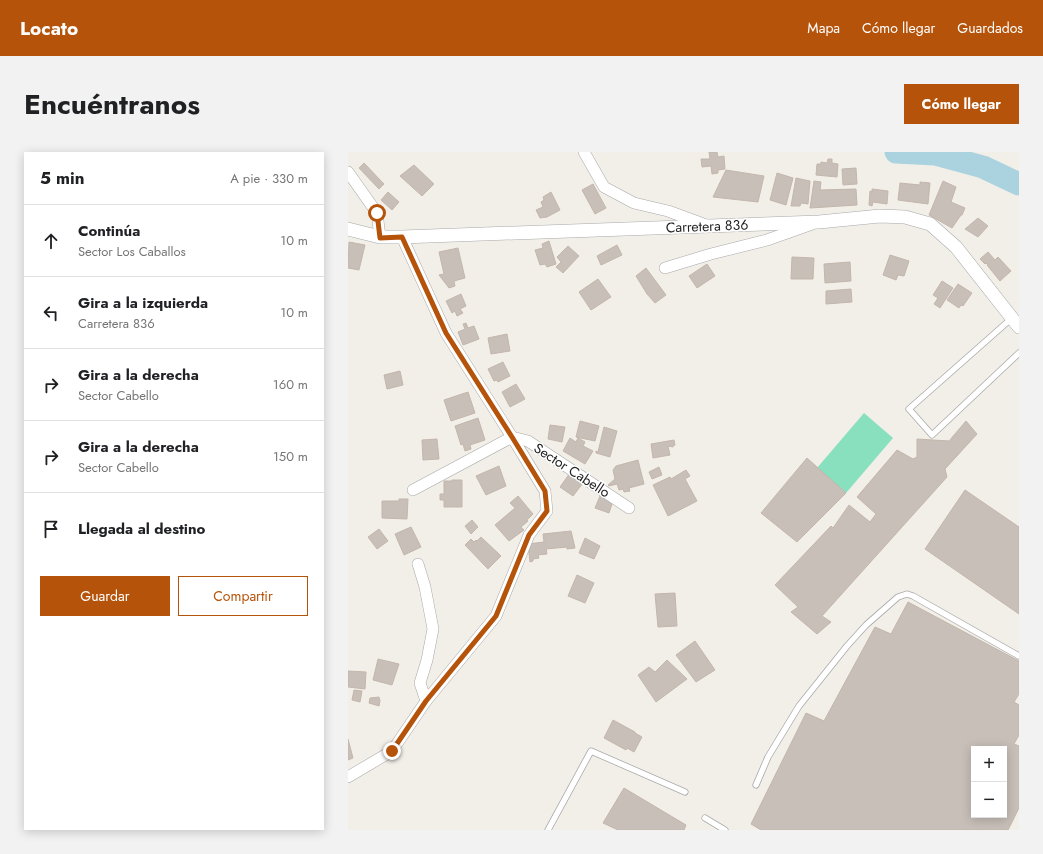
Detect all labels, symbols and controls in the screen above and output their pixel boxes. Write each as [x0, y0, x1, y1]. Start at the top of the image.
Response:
text: Locato [20, 15, 78, 42]
text: Mapa [807, 18, 840, 38]
text: Cómo llegar [862, 18, 935, 38]
text: Guardados [957, 18, 1023, 38]
text: Encuéntranos [24, 84, 200, 125]
button: Cómo llegar [904, 84, 1019, 124]
text: 5 min [40, 166, 84, 190]
text: A pie · 330 m [230, 169, 308, 188]
route start [368, 204, 386, 222]
street label: Carretera 836 [665, 215, 749, 237]
text: Continúa [78, 220, 140, 242]
icon: ahead [40, 230, 62, 252]
text: 10 m [280, 231, 308, 250]
text: Sector Los Caballos [78, 242, 186, 261]
text: Gira a la izquierda [78, 292, 208, 314]
icon: left [40, 302, 62, 324]
text: 10 m [280, 303, 308, 322]
text: Carretera 836 [78, 314, 155, 333]
text: Gira a la derecha [78, 364, 199, 386]
icon: right [40, 374, 62, 396]
text: 160 m [273, 375, 308, 394]
text: Sector Cabello [78, 386, 159, 405]
text: Gira a la derecha [78, 436, 199, 458]
street label: Sector Cabello [530, 438, 614, 502]
icon: right [40, 446, 62, 468]
text: 150 m [273, 447, 308, 466]
text: Sector Cabello [78, 458, 159, 477]
icon: arrive [40, 518, 62, 540]
text: Llegada al destino [78, 518, 205, 540]
button: Guardar [40, 576, 170, 616]
button: Compartir [178, 576, 308, 616]
route end [383, 742, 401, 760]
map controls [971, 746, 1007, 818]
button: + [971, 746, 1007, 782]
button: − [971, 782, 1007, 818]

